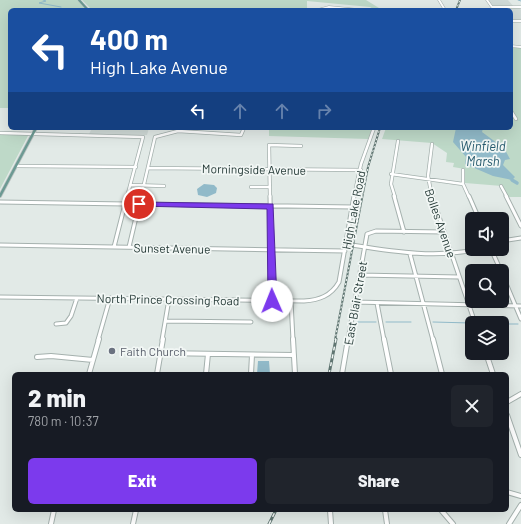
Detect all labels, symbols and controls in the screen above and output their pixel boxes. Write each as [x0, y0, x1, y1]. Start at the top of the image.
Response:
text: 400 m [90, 22, 168, 56]
icon: left [24, 24, 76, 76]
text: High Lake Avenue [90, 56, 228, 78]
icon: left [187, 100, 209, 122]
icon: ahead [229, 100, 251, 122]
icon: ahead [271, 100, 293, 122]
icon: right [313, 100, 335, 122]
water label: Winfield Marsh [460, 138, 506, 169]
street label: Morningside Avenue [202, 161, 306, 177]
street label: High Lake Road [338, 169, 368, 251]
pin [122, 187, 156, 221]
street label: Bolles Avenue [423, 187, 459, 259]
icon: arrive [128, 193, 150, 215]
map controls [465, 212, 509, 360]
button: sound [465, 212, 509, 256]
street label: Sunset Avenue [133, 240, 211, 256]
street label: East Blair Street [341, 260, 369, 346]
button: search [465, 264, 509, 308]
position arrow [251, 280, 293, 322]
street label: North Prince Crossing Road [97, 291, 239, 307]
button: layers [465, 316, 509, 360]
place label: Faith Church [120, 344, 186, 358]
marker: Faith Church [107, 346, 117, 356]
text: 2 min [28, 383, 86, 412]
button: close [451, 385, 493, 427]
text: 780 m · 10:37 [28, 413, 99, 429]
button: Exit [28, 458, 257, 504]
button: Share [265, 458, 493, 504]

